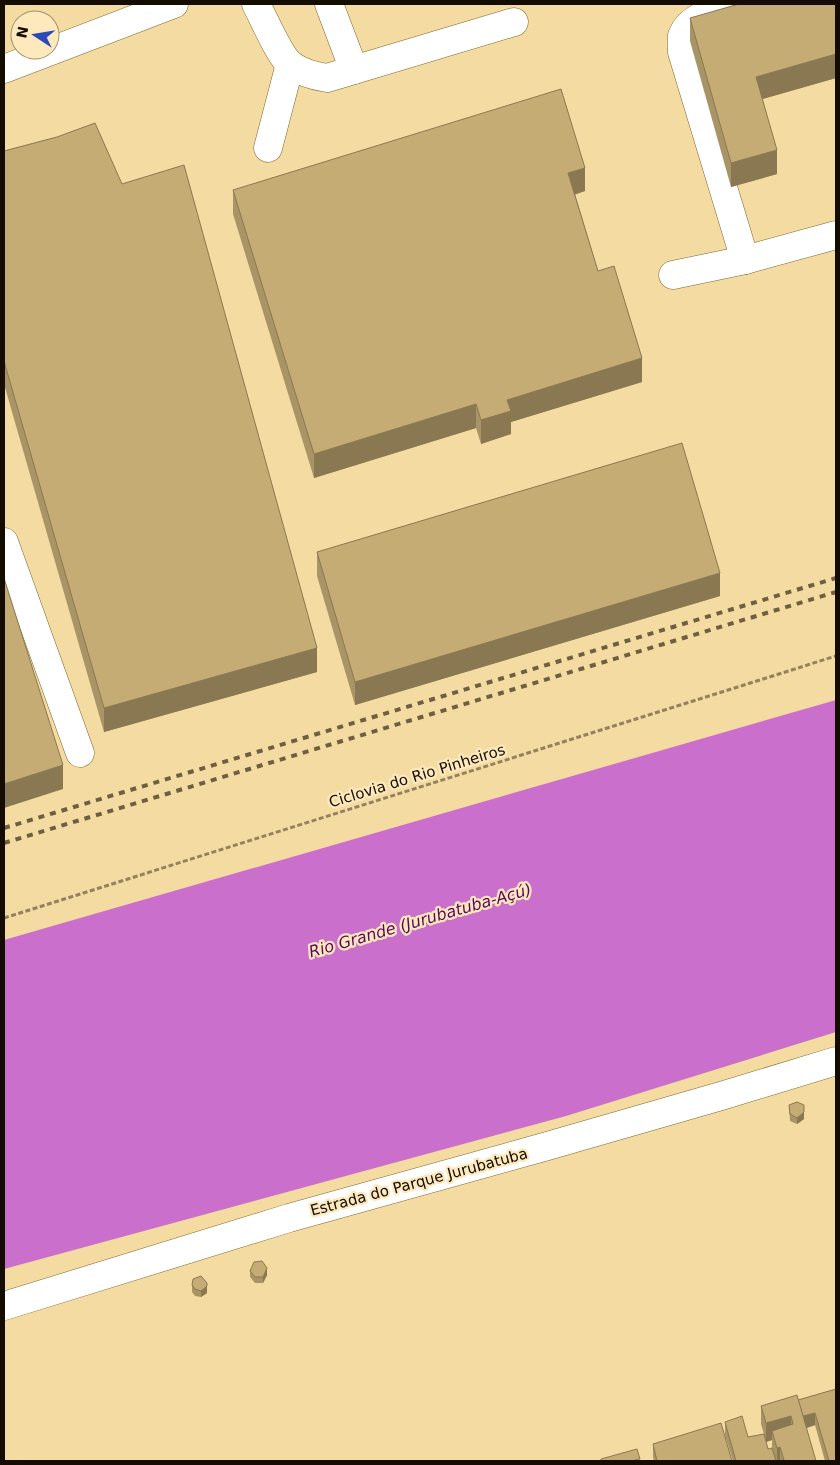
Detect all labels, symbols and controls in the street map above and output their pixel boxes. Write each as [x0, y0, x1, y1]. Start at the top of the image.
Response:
north arrow [10, 10, 60, 60]
text: N [13, 25, 31, 40]
street label: Ciclovia do Rio Pinheiros [327, 741, 507, 811]
water label: Rio Grande (Jurubatuba-Açú) [307, 880, 534, 961]
street label: Estrada do Parque Jurubatuba [308, 1144, 530, 1220]

